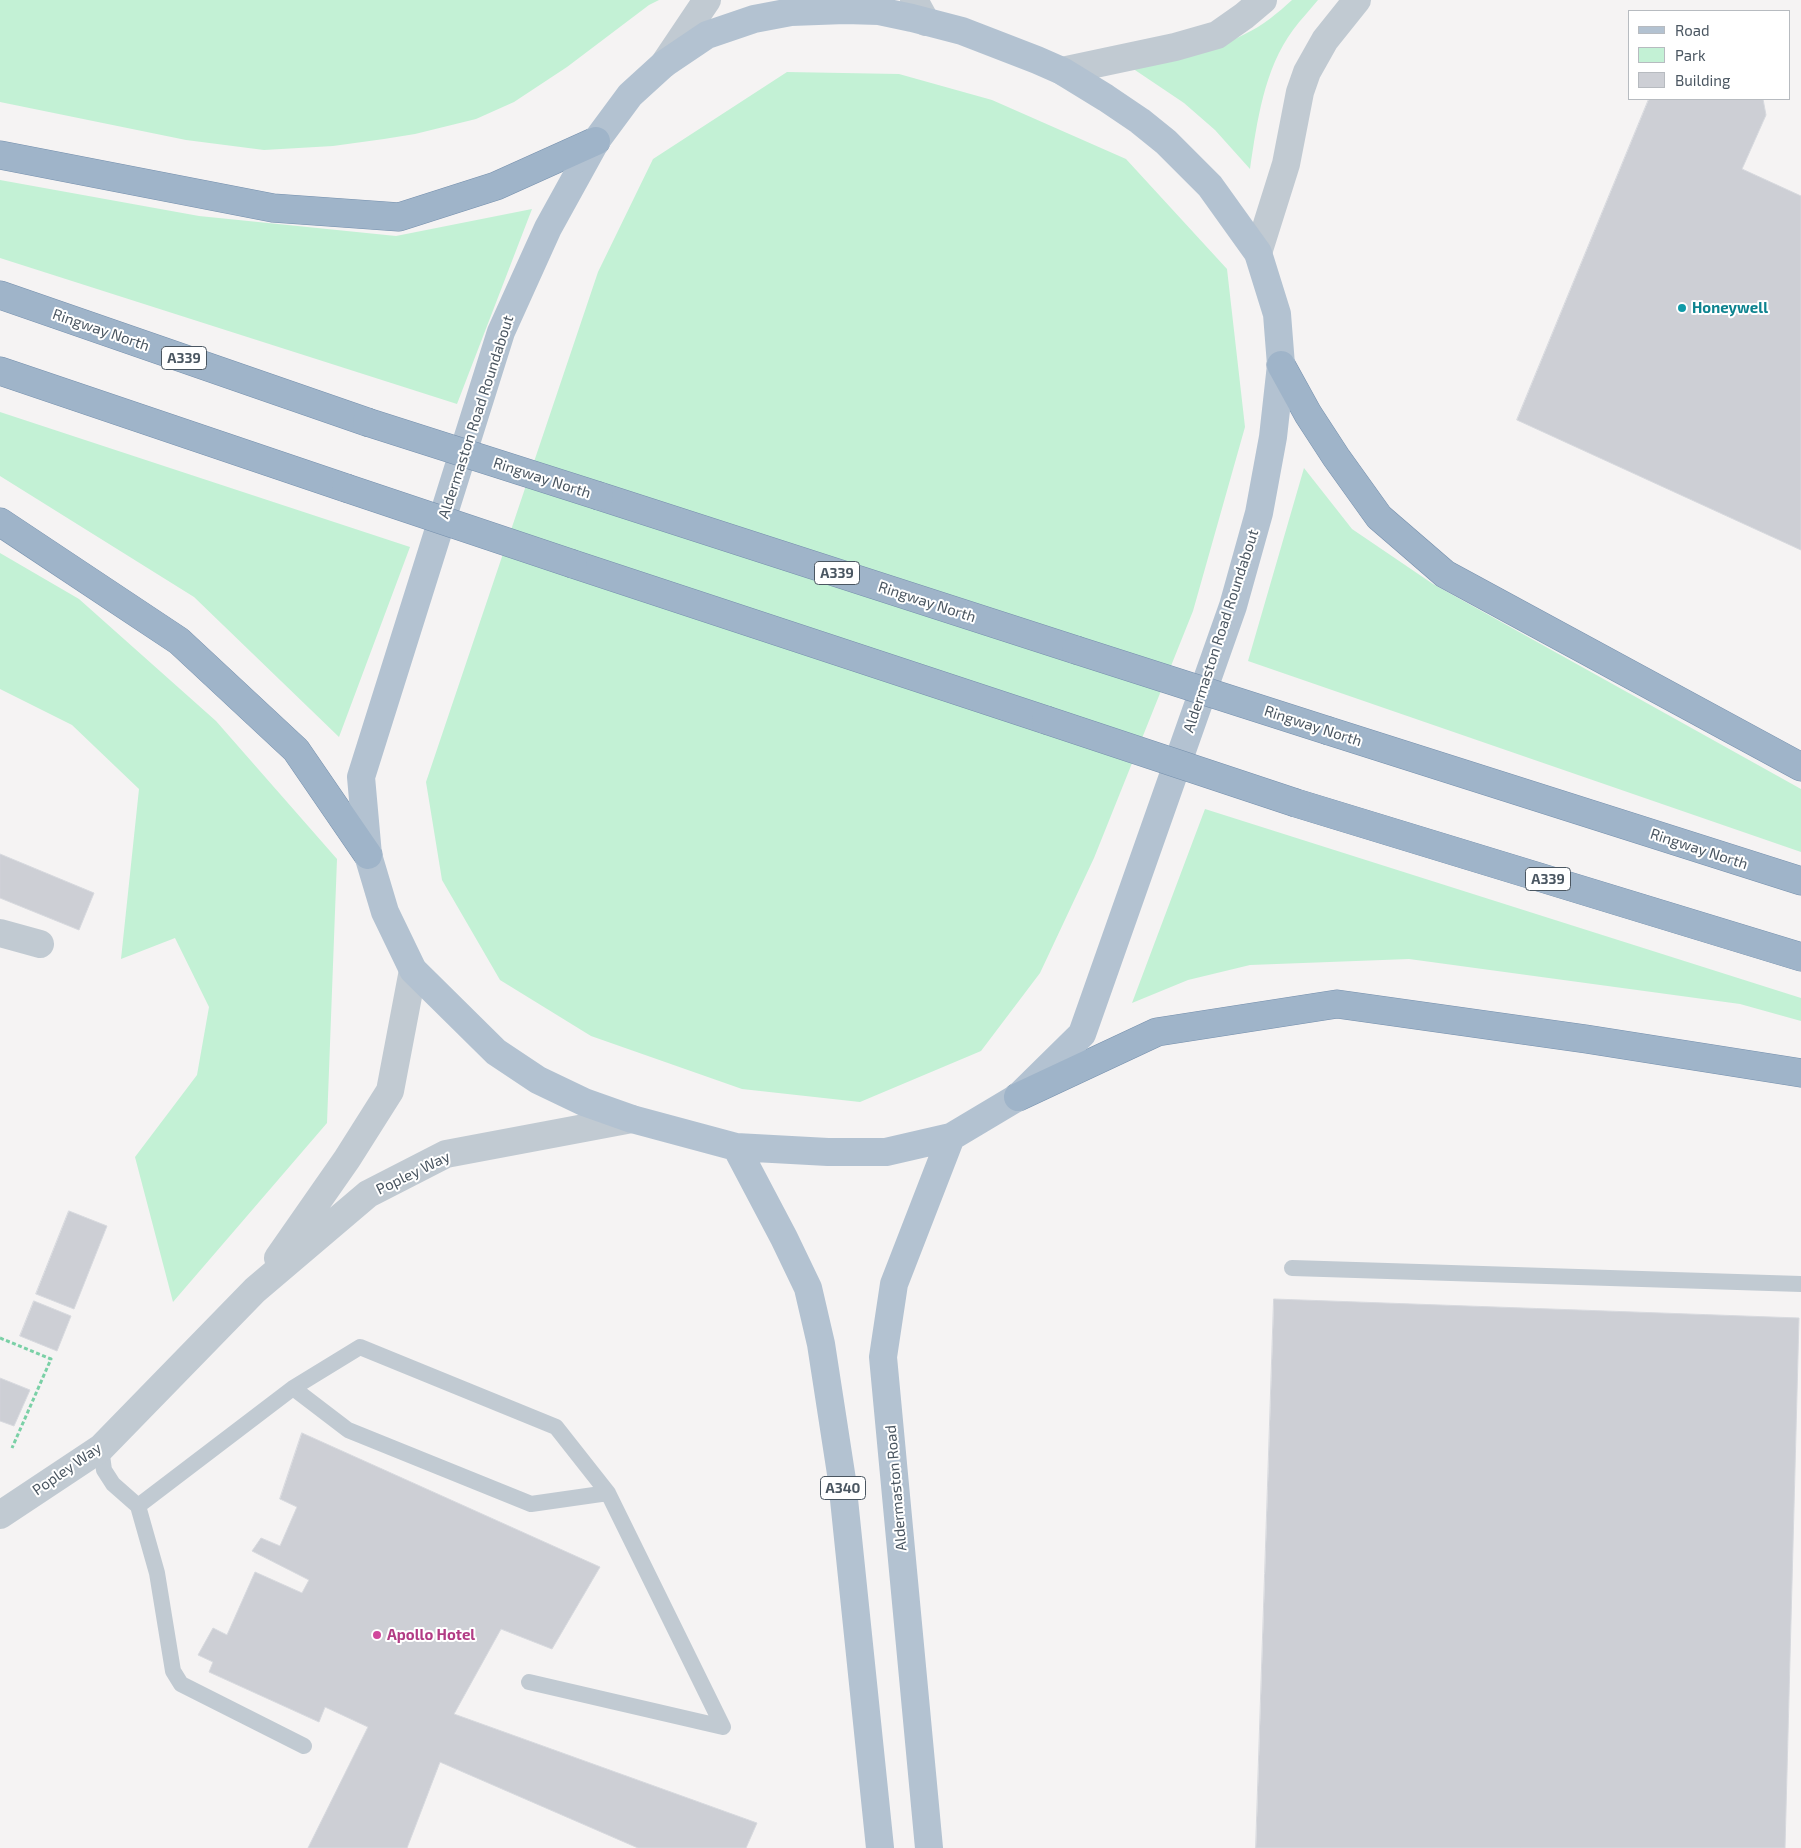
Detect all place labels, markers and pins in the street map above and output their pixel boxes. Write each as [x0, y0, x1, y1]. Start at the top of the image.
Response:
place label: Honeywell [1692, 299, 1768, 317]
marker: Honeywell [1676, 302, 1688, 314]
place label: Apollo Hotel [387, 1626, 475, 1644]
marker: Apollo Hotel [371, 1629, 383, 1641]

